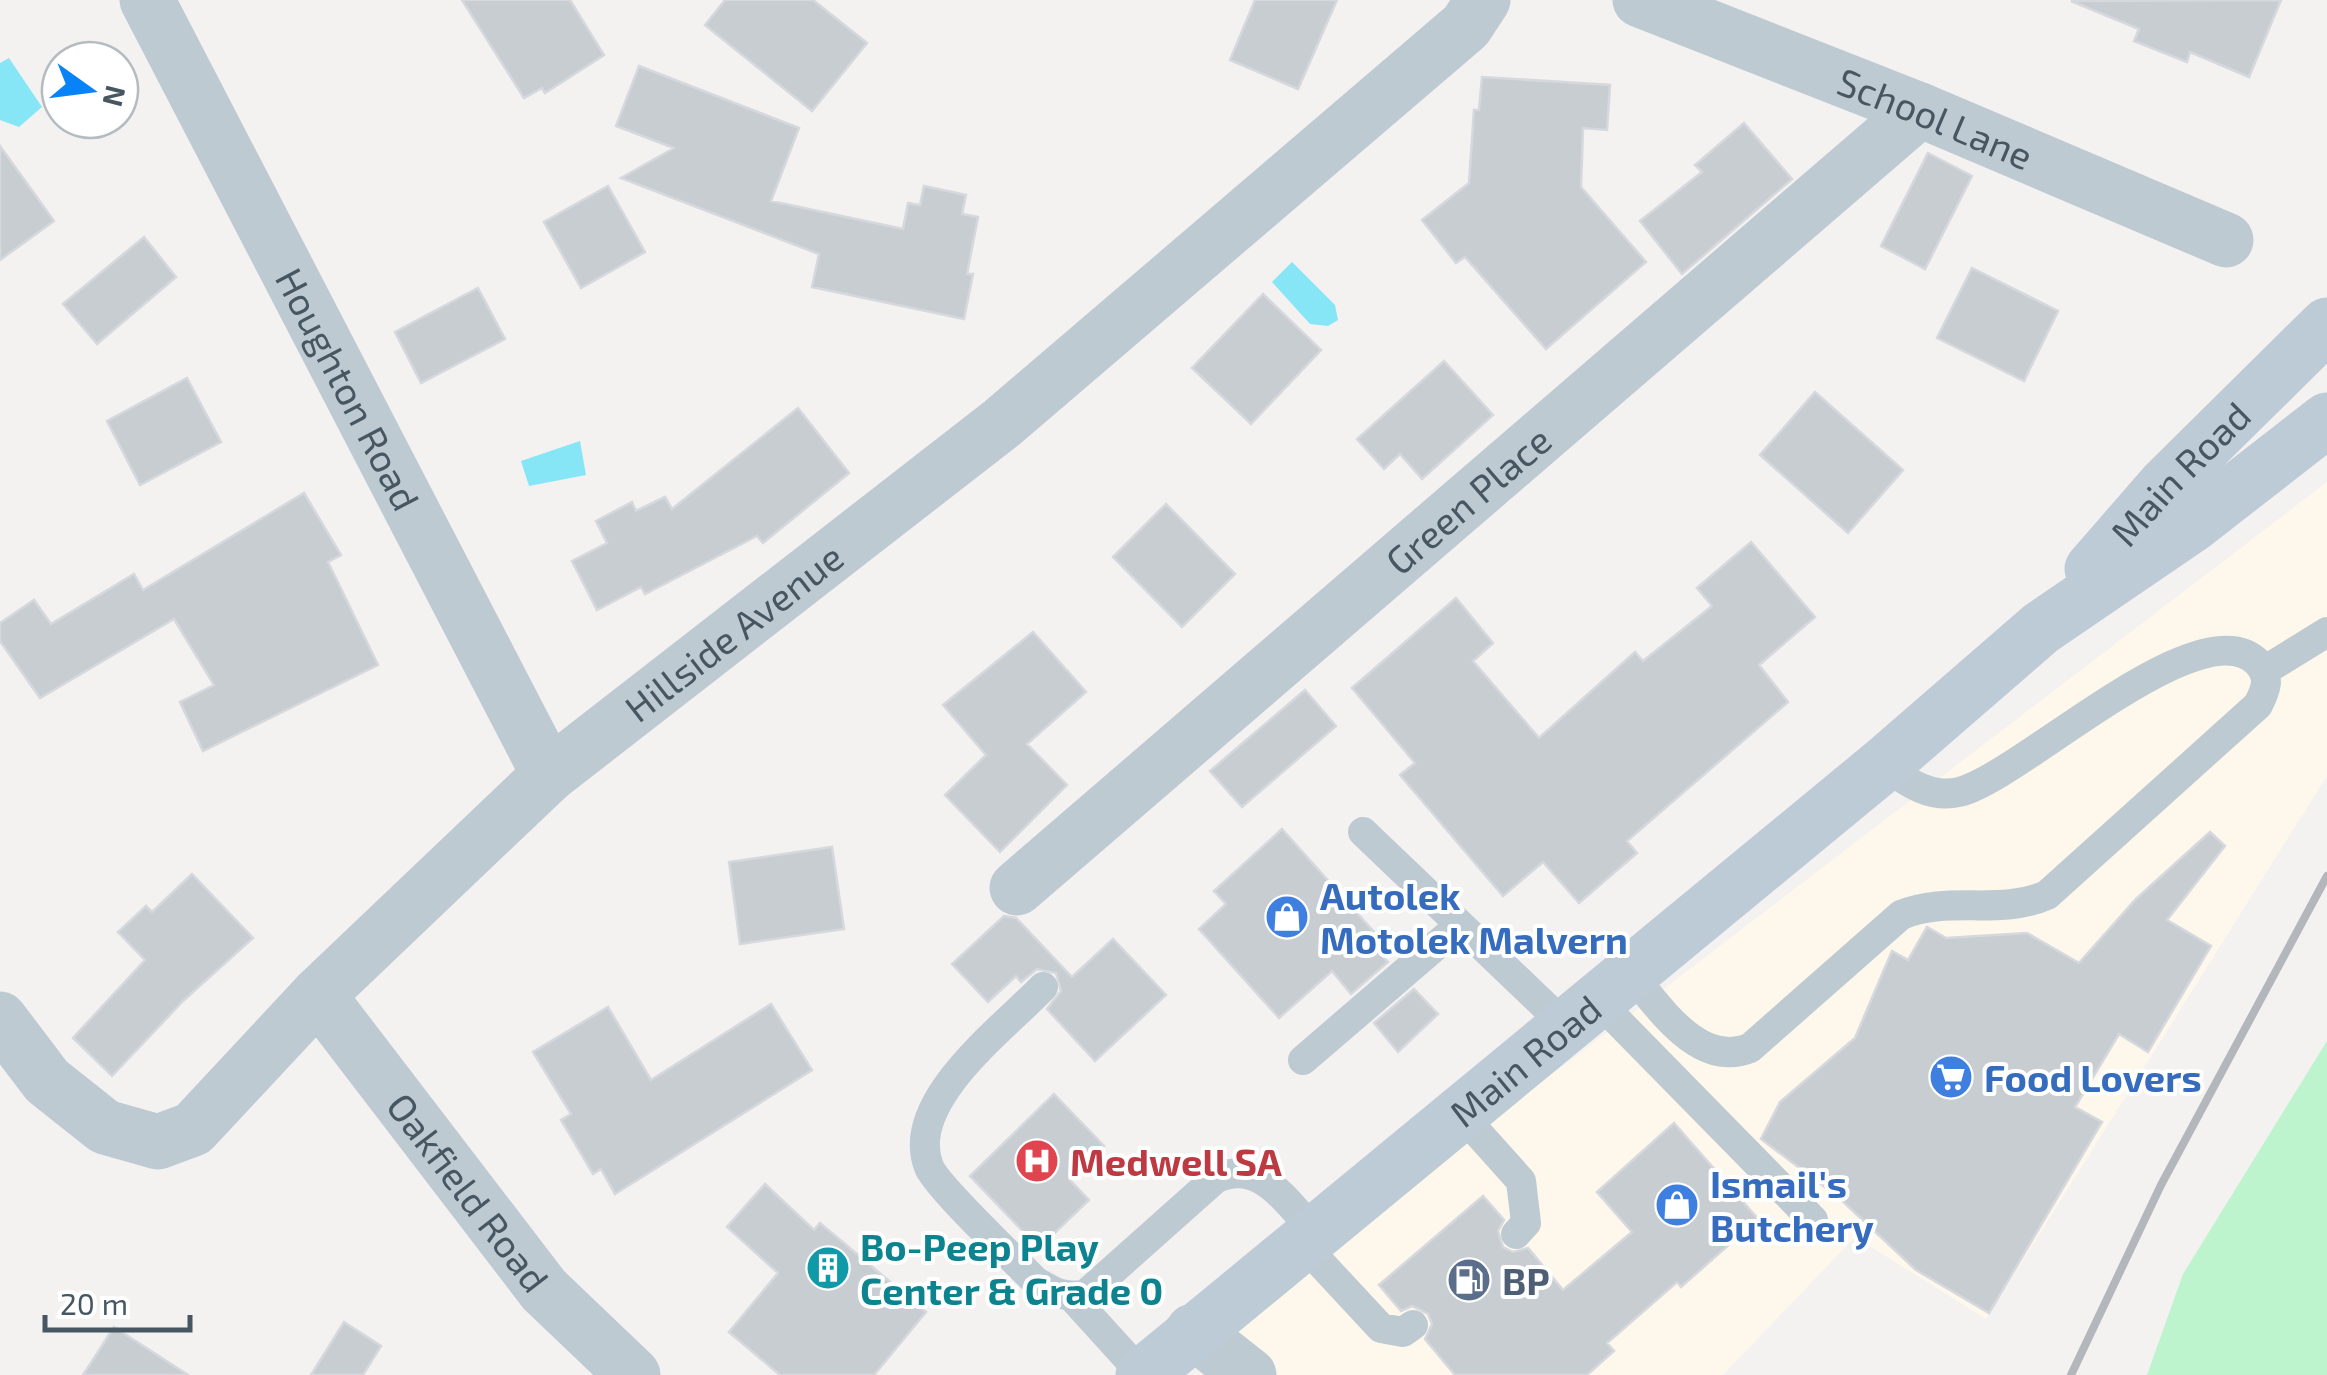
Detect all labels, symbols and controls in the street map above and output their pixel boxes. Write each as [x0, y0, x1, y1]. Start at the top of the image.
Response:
north arrow [40, 40, 140, 140]
street label: School Lane [1831, 57, 2040, 178]
text: N [96, 82, 134, 110]
street label: Houghton Road [267, 260, 430, 518]
street label: Main Road [2100, 392, 2259, 555]
street label: Green Place [1376, 416, 1560, 583]
street label: Hillside Avenue [615, 533, 851, 731]
place label: Autolek Motolek Malvern [1320, 872, 1628, 962]
shop icon: Autolek Motolek Malvern [1264, 894, 1310, 940]
street label: Main Road [1440, 985, 1610, 1136]
supermarket icon: Food Lovers [1928, 1054, 1974, 1100]
place label: Food Lovers [1984, 1054, 2202, 1100]
street label: Oakfield Road [378, 1083, 559, 1300]
hospital icon: Medwell SA [1014, 1138, 1060, 1184]
place label: Medwell SA [1070, 1138, 1282, 1184]
place label: Ismail's Butchery [1710, 1160, 1874, 1250]
shop icon: Ismail's Butchery [1654, 1182, 1700, 1228]
place label: Bo-Peep Play Center & Grade 0 [860, 1223, 1163, 1313]
building icon: Bo-Peep Play Center & Grade 0 [805, 1245, 851, 1291]
fuel station icon: BP [1446, 1257, 1492, 1303]
place label: BP [1502, 1257, 1550, 1303]
scale bar [45, 1270, 190, 1332]
text: 20 m [60, 1285, 128, 1321]

